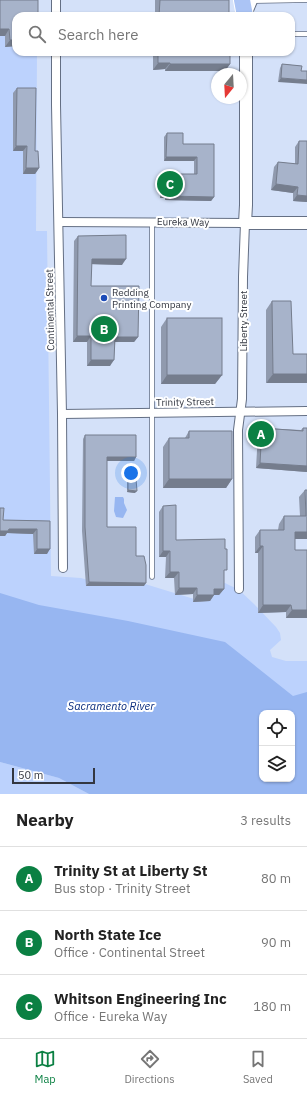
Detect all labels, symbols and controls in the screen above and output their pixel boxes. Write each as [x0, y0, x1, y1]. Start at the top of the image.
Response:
search box [12, 12, 295, 56]
icon: search [26, 23, 48, 45]
text: Search here [58, 25, 138, 44]
north arrow [211, 68, 247, 104]
pin: C [157, 169, 183, 199]
street label: Eureka Way [157, 215, 209, 229]
street label: Continental Street [43, 269, 57, 351]
place label: Redding Printing Company [112, 286, 191, 311]
street label: Liberty Street [237, 290, 250, 351]
marker: Redding Printing Company [99, 293, 109, 303]
pin: B [91, 314, 117, 344]
street label: Trinity Street [156, 395, 215, 409]
pin: A [248, 419, 274, 449]
your location [121, 463, 141, 483]
water label: Sacramento River [68, 699, 155, 713]
map controls [259, 710, 295, 782]
button: locate [259, 710, 295, 746]
button: layers [259, 746, 295, 782]
scale bar [12, 766, 95, 785]
text: 50 m [18, 768, 43, 782]
text: Nearby [16, 809, 74, 831]
text: 3 results [240, 812, 291, 829]
text: Trinity St at Liberty St [54, 861, 208, 880]
text: A [25, 870, 33, 887]
text: 80 m [261, 870, 291, 887]
text: Bus stop · Trinity Street [54, 880, 191, 897]
text: North State Ice [54, 925, 161, 944]
text: B [25, 934, 33, 951]
text: 90 m [261, 934, 291, 951]
text: Office · Continental Street [54, 944, 205, 961]
text: Whitson Engineering Inc [54, 989, 227, 1008]
text: C [25, 998, 33, 1015]
text: 180 m [253, 998, 291, 1015]
text: Office · Eureka Way [54, 1008, 167, 1025]
tab: Map [34, 1048, 56, 1086]
tab: Directions [124, 1048, 175, 1086]
tab: Saved [243, 1048, 273, 1086]

